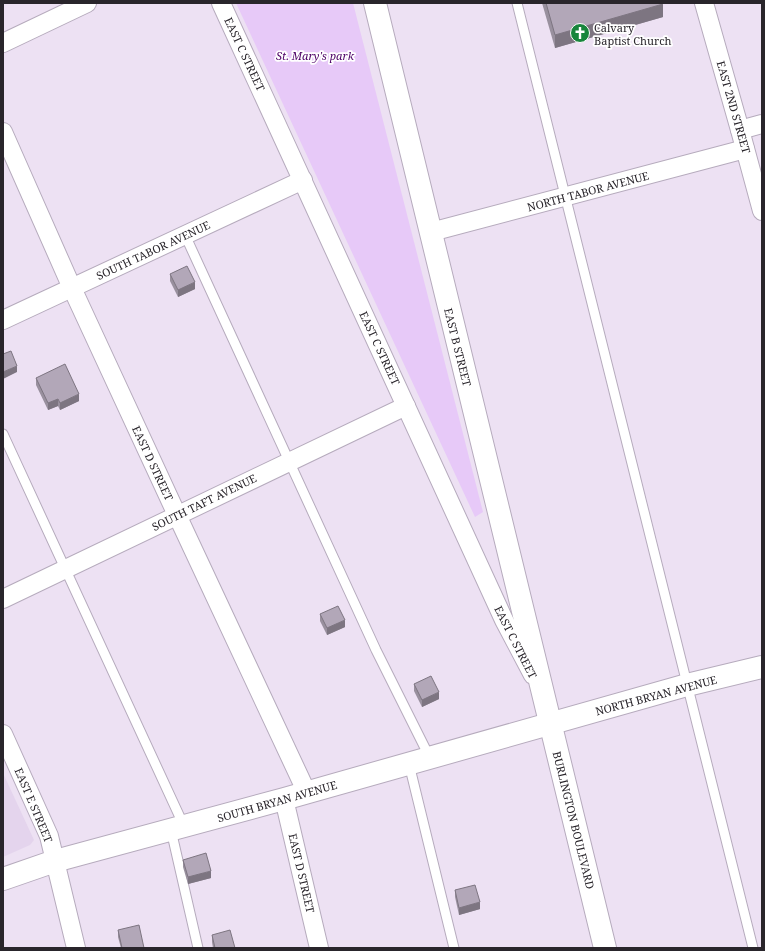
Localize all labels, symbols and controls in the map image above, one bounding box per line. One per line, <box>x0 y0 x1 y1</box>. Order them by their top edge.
street label: EAST C STREET <box>221 15 269 94</box>
place label: Calvary Baptist Church <box>594 20 672 48</box>
church icon: Calvary Baptist Church <box>569 22 591 44</box>
park label: St. Mary's park <box>276 48 355 63</box>
street label: EAST 2ND STREET <box>714 59 754 155</box>
street label: NORTH TABOR AVENUE <box>525 167 651 214</box>
street label: SOUTH TABOR AVENUE <box>94 217 212 283</box>
street label: EAST B STREET <box>441 306 475 388</box>
street label: EAST C STREET <box>356 309 404 388</box>
street label: EAST D STREET <box>129 423 177 503</box>
street label: SOUTH TAFT AVENUE <box>149 470 259 534</box>
street label: EAST C STREET <box>491 603 541 681</box>
street label: NORTH BRYAN AVENUE <box>594 671 719 718</box>
street label: BURLINGTON BOULEVARD <box>550 750 598 890</box>
street label: EAST E STREET <box>11 765 57 845</box>
street label: SOUTH BRYAN AVENUE <box>215 777 339 825</box>
street label: EAST D STREET <box>286 832 318 914</box>

